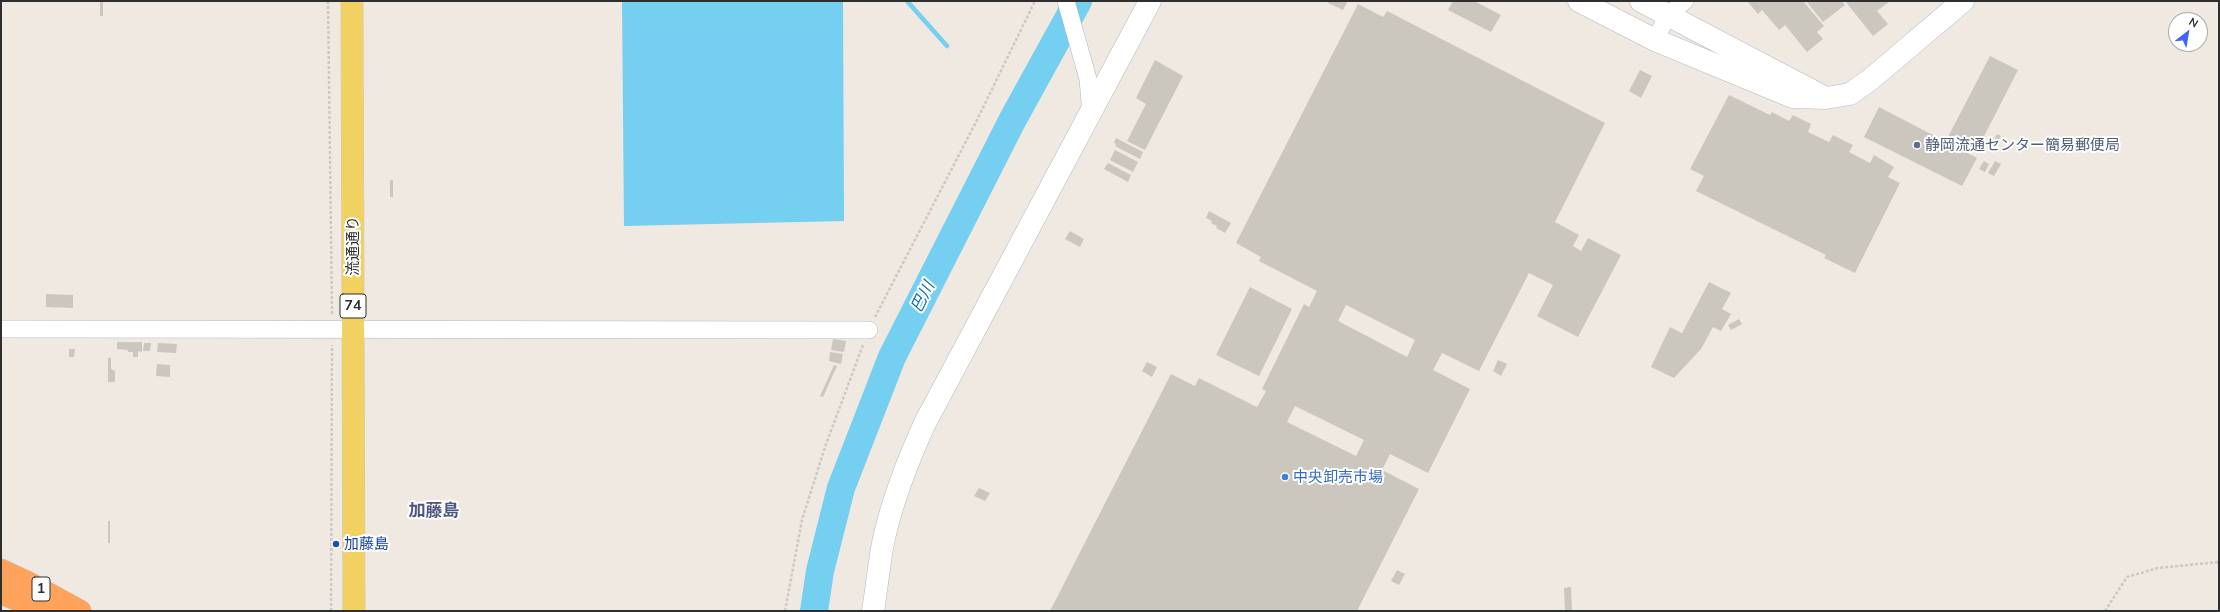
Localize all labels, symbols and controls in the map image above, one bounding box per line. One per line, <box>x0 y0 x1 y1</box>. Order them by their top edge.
north arrow <box>2168 12 2208 52</box>
text: N <box>2186 14 2201 31</box>
place label: 静岡流通センター簡易郵便局 <box>1925 136 2120 154</box>
marker: 静岡流通センター簡易郵便局 <box>1912 140 1922 150</box>
street label: 流通通り <box>344 216 362 276</box>
water label: 巴川 <box>907 278 939 316</box>
road number: 74 <box>340 294 366 318</box>
place label: 中央卸売市場 <box>1293 468 1383 486</box>
marker: 中央卸売市場 <box>1280 472 1290 482</box>
district label: 加藤島 <box>409 501 459 521</box>
place label: 加藤島 <box>344 535 389 553</box>
marker: 加藤島 <box>331 539 341 549</box>
road number: 1 <box>32 577 50 601</box>

